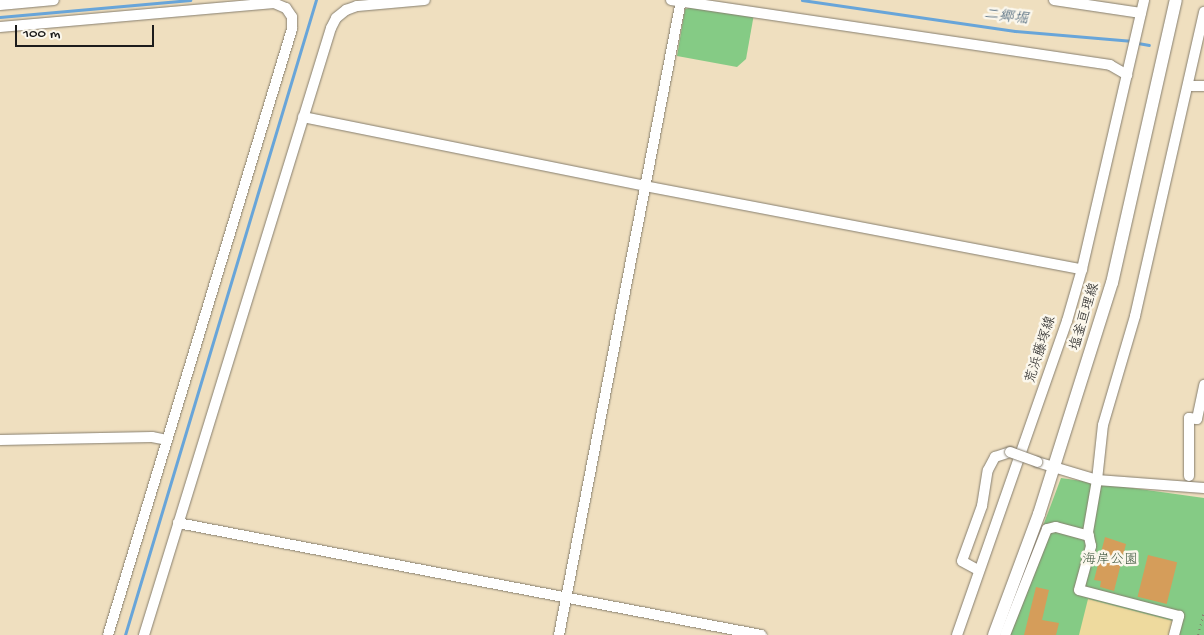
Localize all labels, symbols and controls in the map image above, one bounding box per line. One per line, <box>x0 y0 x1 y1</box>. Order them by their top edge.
water label: 二郷堀 <box>983 6 1029 30</box>
scale bar <box>18 15 156 47</box>
text: 100 m <box>23 25 60 43</box>
street label: 塩釜亘理線 <box>1068 281 1104 353</box>
street label: 荒浜藤塚線 <box>1023 314 1061 386</box>
park label: 海岸公園 <box>1082 553 1138 569</box>

